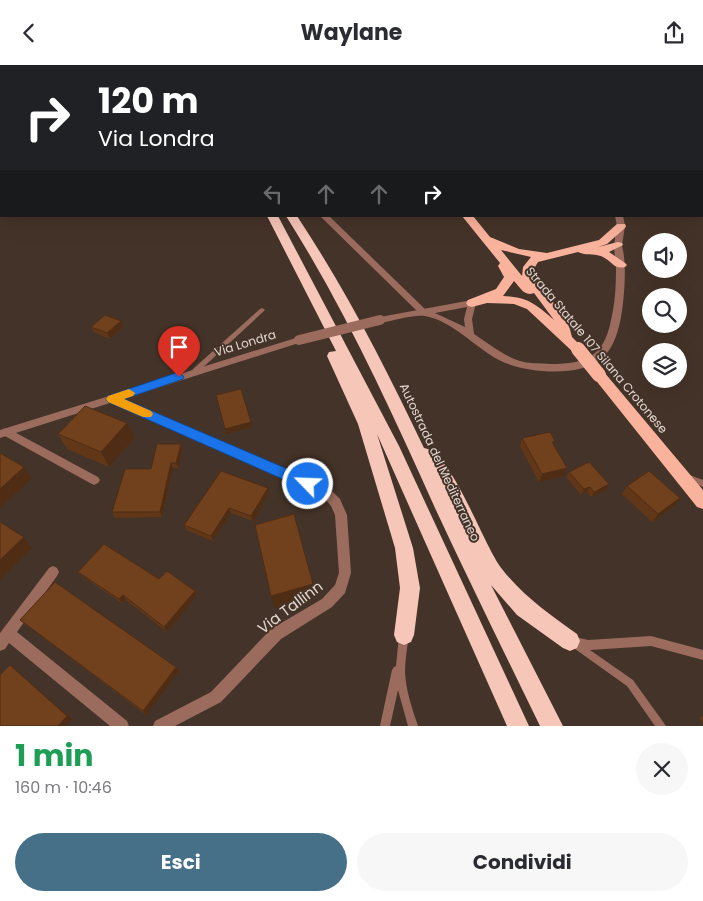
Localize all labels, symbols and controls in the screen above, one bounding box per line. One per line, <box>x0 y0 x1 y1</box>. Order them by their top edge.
text: Waylane <box>301 17 402 48</box>
icon: back <box>15 19 43 47</box>
icon: share <box>660 19 688 47</box>
text: 120 m <box>98 76 198 125</box>
icon: right <box>15 85 80 150</box>
text: Via Londra <box>98 123 215 154</box>
icon: left <box>259 180 287 208</box>
icon: ahead <box>312 180 340 208</box>
icon: ahead <box>365 180 393 208</box>
icon: right <box>418 180 446 208</box>
map controls <box>642 233 687 388</box>
button: sound <box>642 233 687 278</box>
street label: Strada Statale 107 Silana Crotonese <box>522 263 672 437</box>
button: search <box>642 288 687 333</box>
pin <box>158 326 200 377</box>
street label: Via Londra <box>212 326 278 360</box>
icon: arrive <box>165 333 193 361</box>
button: layers <box>642 343 687 388</box>
street label: Autostrada del Mediterraneo <box>396 380 484 544</box>
position arrow <box>281 457 333 509</box>
street label: Via Tallinn <box>253 576 327 638</box>
text: 1 min <box>15 734 93 777</box>
button: close <box>636 743 688 795</box>
text: 160 m · 10:46 <box>15 776 112 799</box>
button: Esci <box>15 833 347 891</box>
button: Condividi <box>357 833 688 891</box>

